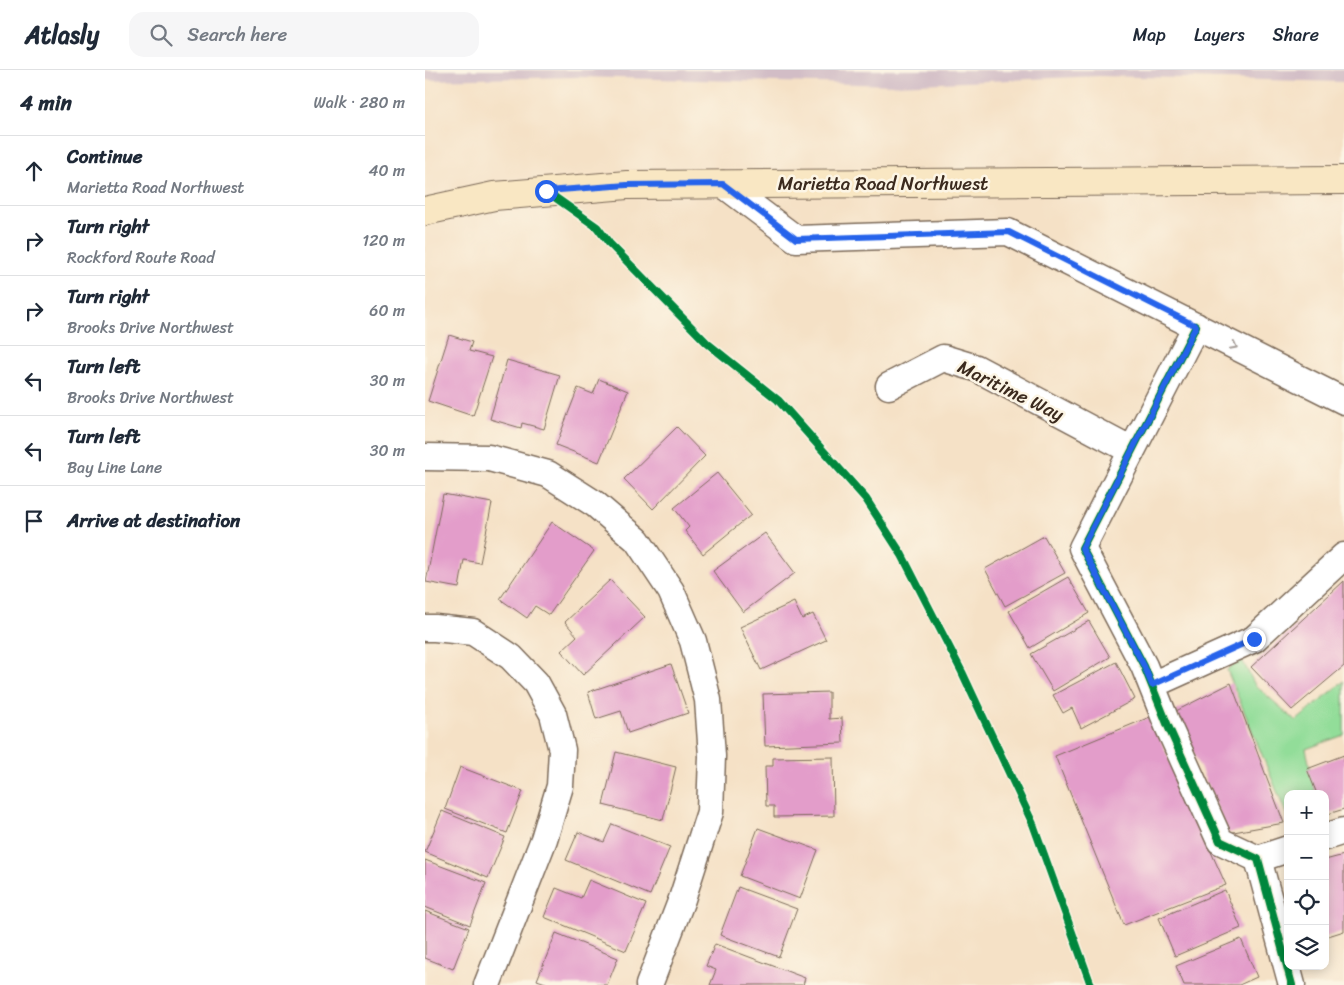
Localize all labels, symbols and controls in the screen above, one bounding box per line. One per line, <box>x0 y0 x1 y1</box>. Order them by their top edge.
search box <box>129 12 479 57</box>
text: Atlasly <box>25 14 99 56</box>
text: Search here <box>187 18 287 51</box>
text: Map <box>1133 19 1166 51</box>
text: Layers <box>1194 19 1245 51</box>
text: Share <box>1273 19 1319 51</box>
icon: search <box>147 21 175 49</box>
text: 4 min <box>20 84 72 122</box>
text: Walk · 280 m <box>314 88 405 117</box>
text: Continue <box>67 140 143 173</box>
text: 40 m <box>368 156 405 185</box>
icon: ahead <box>20 157 48 185</box>
street label: Marietta Road Northwest <box>778 167 988 200</box>
text: Marietta Road Northwest <box>67 173 244 202</box>
route start <box>535 180 558 203</box>
text: Turn right <box>67 210 149 243</box>
text: 120 m <box>362 226 405 255</box>
icon: right <box>20 227 48 255</box>
text: Rockford Route Road <box>67 243 215 272</box>
text: Turn right <box>67 280 149 313</box>
text: 60 m <box>369 296 405 325</box>
icon: right <box>20 297 48 325</box>
text: Brooks Drive Northwest <box>67 313 234 342</box>
one-way arrow <box>1229 339 1238 349</box>
text: Turn left <box>67 350 140 383</box>
street label: Maritime Way <box>952 350 1070 431</box>
text: 30 m <box>370 366 405 395</box>
icon: left <box>20 367 48 395</box>
text: Brooks Drive Northwest <box>67 383 234 412</box>
text: Turn left <box>67 420 140 453</box>
text: 30 m <box>370 436 405 465</box>
icon: left <box>20 437 48 465</box>
text: Bay Line Lane <box>67 453 162 482</box>
text: Arrive at destination <box>67 504 240 537</box>
icon: arrive <box>20 507 48 535</box>
route end <box>1243 628 1266 651</box>
map controls <box>1284 790 1329 970</box>
button: + <box>1284 790 1329 835</box>
button: − <box>1284 835 1329 880</box>
button: locate <box>1284 880 1329 925</box>
button: layers <box>1284 925 1329 970</box>

